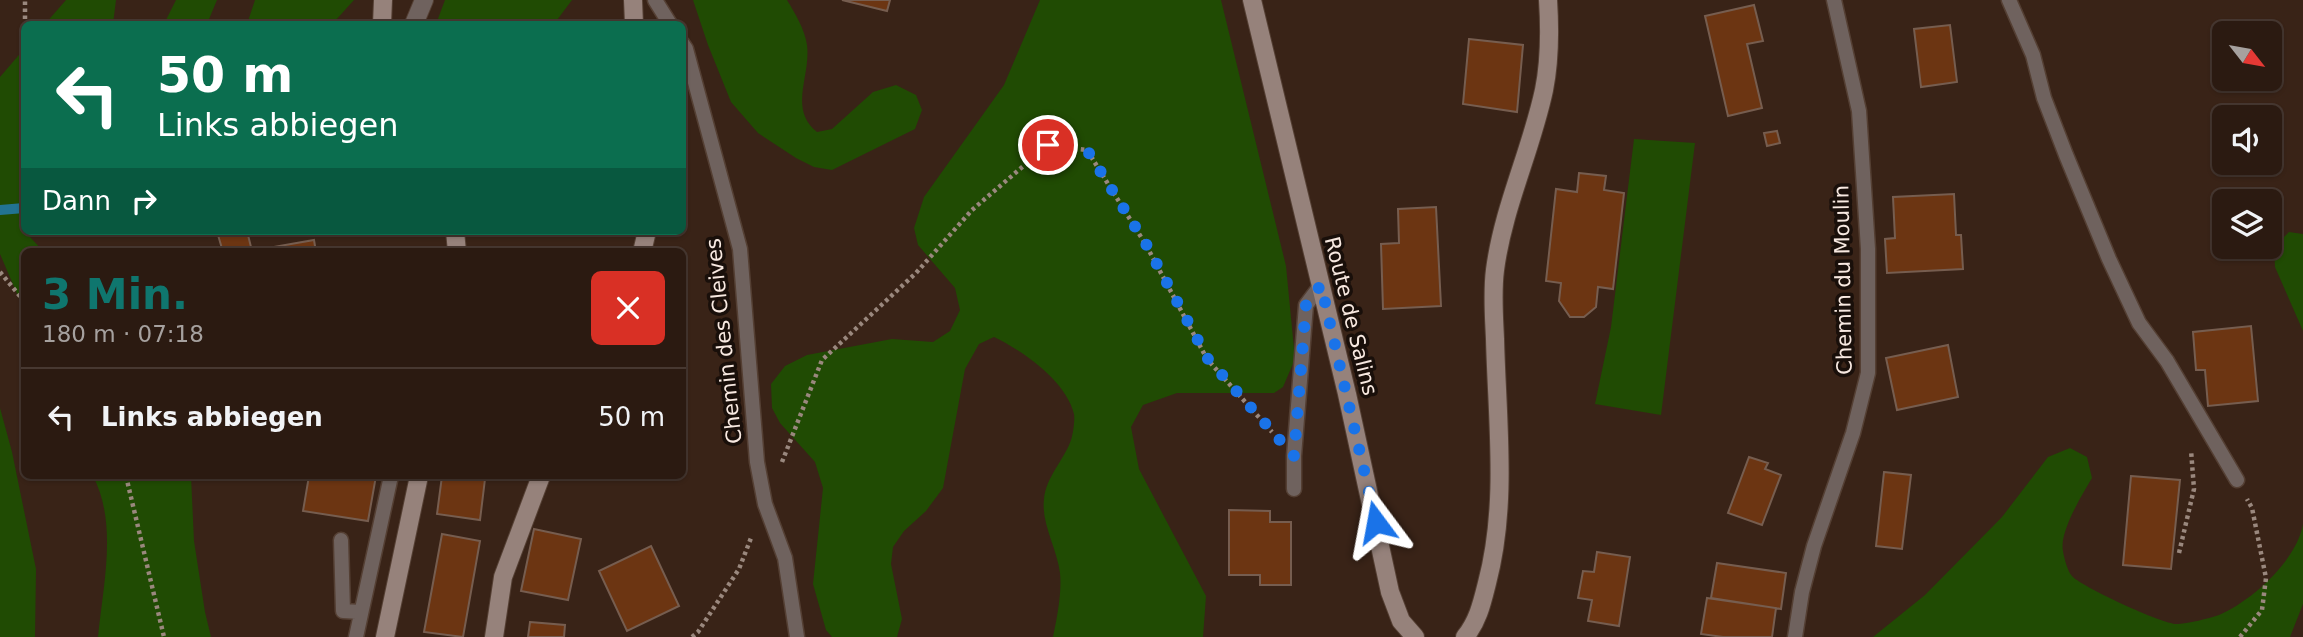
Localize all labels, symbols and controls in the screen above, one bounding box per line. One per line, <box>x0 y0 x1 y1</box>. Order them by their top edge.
north arrow <box>2212 21 2282 91</box>
map controls <box>2212 21 2282 259</box>
text: 50 m <box>157 47 293 104</box>
icon: left <box>42 49 133 140</box>
button: sound <box>2212 105 2282 175</box>
text: Links abbiegen <box>157 106 398 144</box>
pin <box>1018 115 1078 175</box>
icon: arrive <box>1029 126 1067 164</box>
icon: right <box>125 182 163 220</box>
street label: Chemin du Moulin <box>1829 185 1857 375</box>
text: Dann <box>42 186 111 216</box>
button: layers <box>2212 189 2282 259</box>
street label: Route de Salins <box>1320 234 1382 398</box>
street label: Chemin des Cleives <box>701 237 747 445</box>
text: 3 Min. <box>42 270 188 319</box>
button: close <box>591 271 665 345</box>
text: 180 m · 07:18 <box>42 321 204 347</box>
icon: left <box>42 398 80 436</box>
text: Links abbiegen <box>101 402 323 432</box>
text: 50 m <box>598 402 665 432</box>
position arrow <box>1339 485 1413 559</box>

